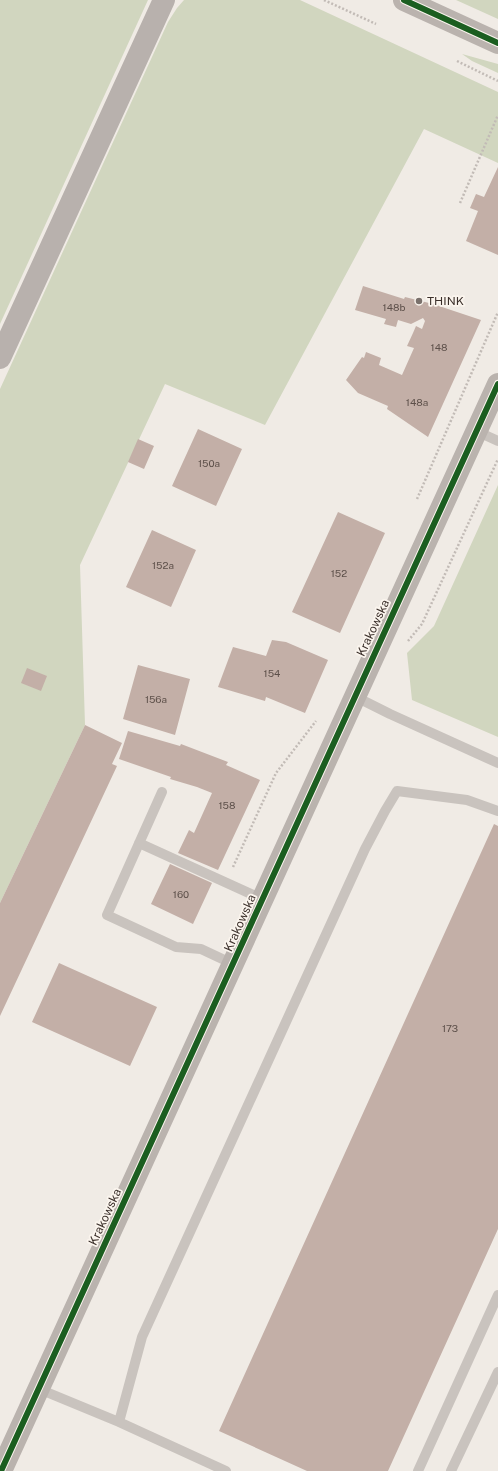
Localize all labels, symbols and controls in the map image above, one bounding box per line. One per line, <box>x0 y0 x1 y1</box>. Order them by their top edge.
place label: THINK <box>427 294 464 308</box>
marker: THINK <box>414 296 424 306</box>
house number: 148b <box>383 301 405 313</box>
house number: 148 <box>431 341 447 353</box>
house number: 148a <box>406 396 428 408</box>
house number: 150a <box>198 457 220 469</box>
house number: 152a <box>152 559 174 571</box>
house number: 152 <box>331 567 347 579</box>
street label: Krakowska <box>354 597 392 659</box>
house number: 154 <box>264 667 280 679</box>
house number: 156a <box>145 693 167 705</box>
house number: 158 <box>219 799 235 811</box>
house number: 160 <box>173 888 189 900</box>
street label: Krakowska <box>221 892 259 954</box>
house number: 173 <box>442 1022 458 1034</box>
street label: Krakowska <box>86 1186 124 1248</box>

